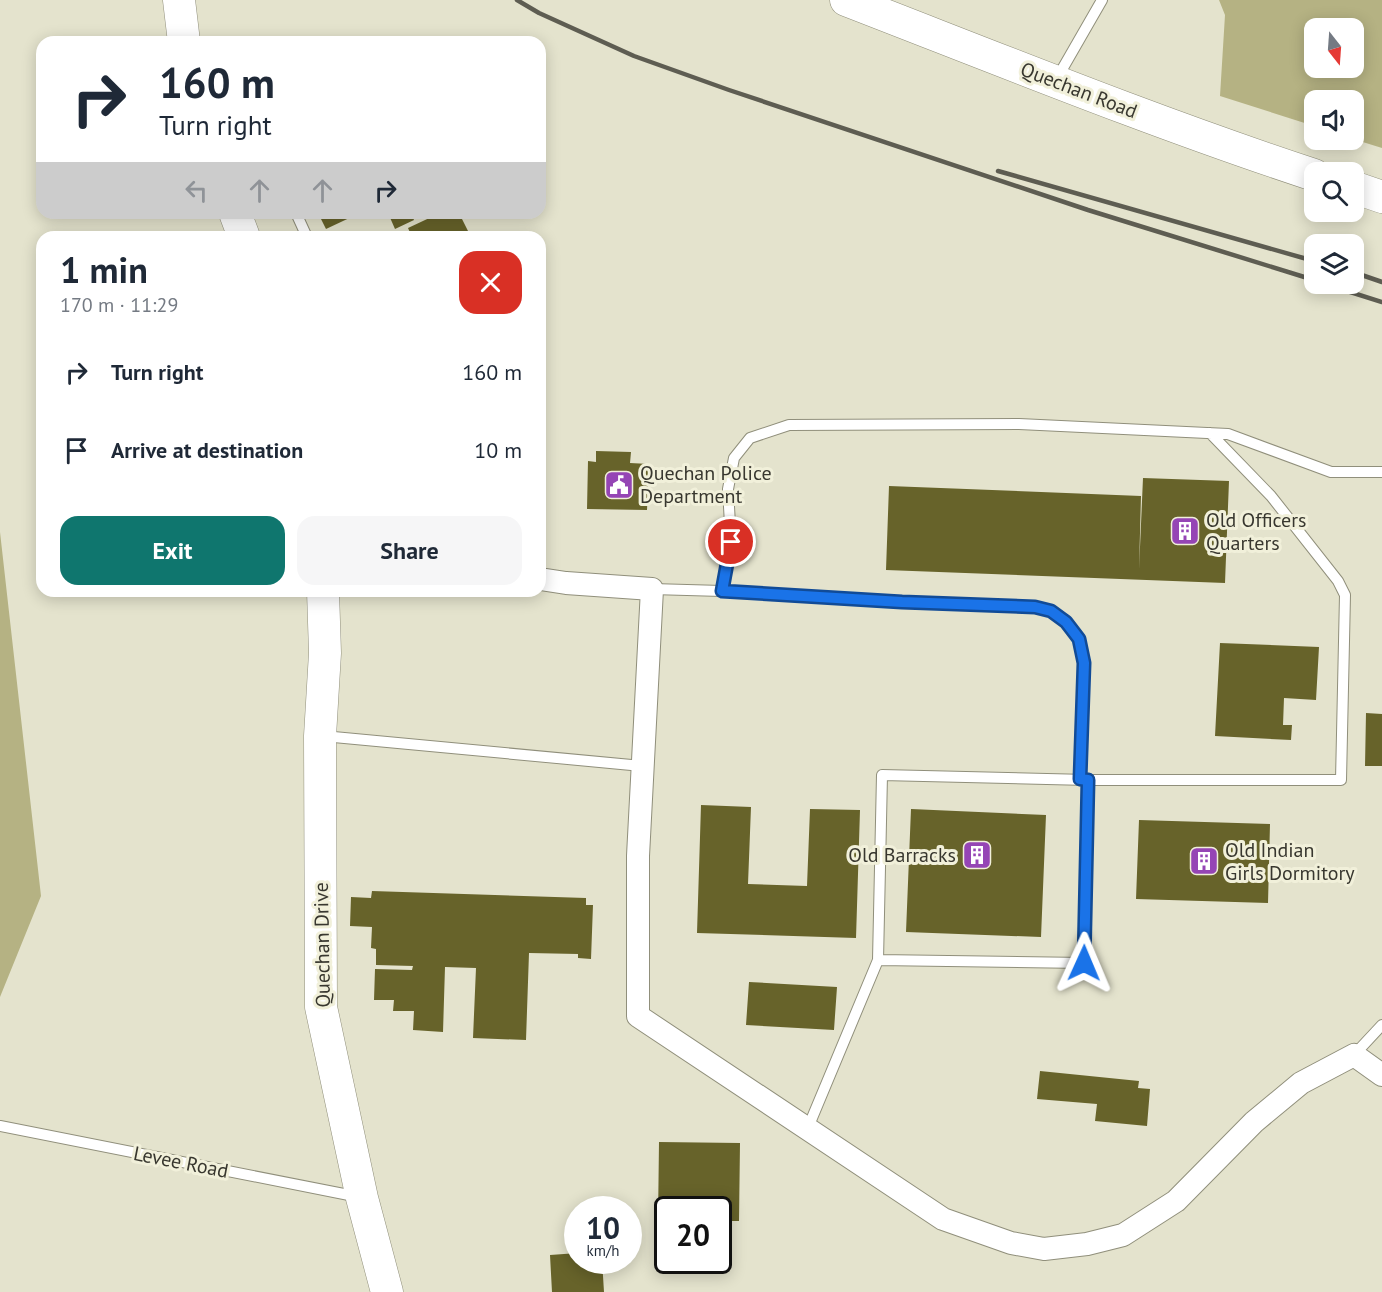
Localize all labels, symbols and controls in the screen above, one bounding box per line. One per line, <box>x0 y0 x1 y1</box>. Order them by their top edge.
north arrow <box>1304 18 1364 78</box>
map controls <box>1304 18 1364 294</box>
text: 160 m <box>159 55 275 110</box>
street label: Quechan Road <box>1017 56 1141 124</box>
icon: right <box>60 60 138 138</box>
button: sound <box>1304 90 1364 150</box>
text: Turn right <box>159 108 272 142</box>
button: search <box>1304 162 1364 222</box>
icon: left <box>180 174 213 207</box>
icon: ahead <box>243 174 276 207</box>
icon: ahead <box>306 174 339 207</box>
icon: right <box>369 174 402 207</box>
button: layers <box>1304 234 1364 294</box>
text: 1 min <box>60 246 148 293</box>
button: close <box>459 251 522 314</box>
text: 170 m · 11:29 <box>60 292 178 318</box>
icon: right <box>60 356 93 389</box>
text: Turn right <box>111 358 203 386</box>
text: 160 m <box>462 358 522 386</box>
icon: arrive <box>60 434 93 467</box>
text: Arrive at destination <box>111 436 303 464</box>
text: 10 m <box>474 436 522 464</box>
place label: Quechan Police Department <box>640 460 772 509</box>
public building icon: Quechan Police Department <box>603 469 635 501</box>
place label: Old Officers Quarters <box>1206 507 1306 556</box>
building icon: Old Officers Quarters <box>1169 515 1201 547</box>
button: Exit <box>60 516 285 585</box>
button: Share <box>297 516 522 585</box>
pin <box>705 516 756 567</box>
icon: arrive <box>714 525 747 558</box>
place label: Old Indian Girls Dormitory <box>1225 837 1355 886</box>
building icon: Old Barracks <box>961 839 993 871</box>
place label: Old Barracks <box>848 842 956 868</box>
building icon: Old Indian Girls Dormitory <box>1188 845 1220 877</box>
street label: Quechan Drive <box>308 882 336 1008</box>
position arrow <box>1052 931 1116 995</box>
street label: Levee Road <box>131 1140 231 1184</box>
speed limit sign: 20 <box>654 1196 732 1274</box>
text: 10 <box>586 1208 620 1247</box>
text: km/h <box>587 1241 619 1260</box>

